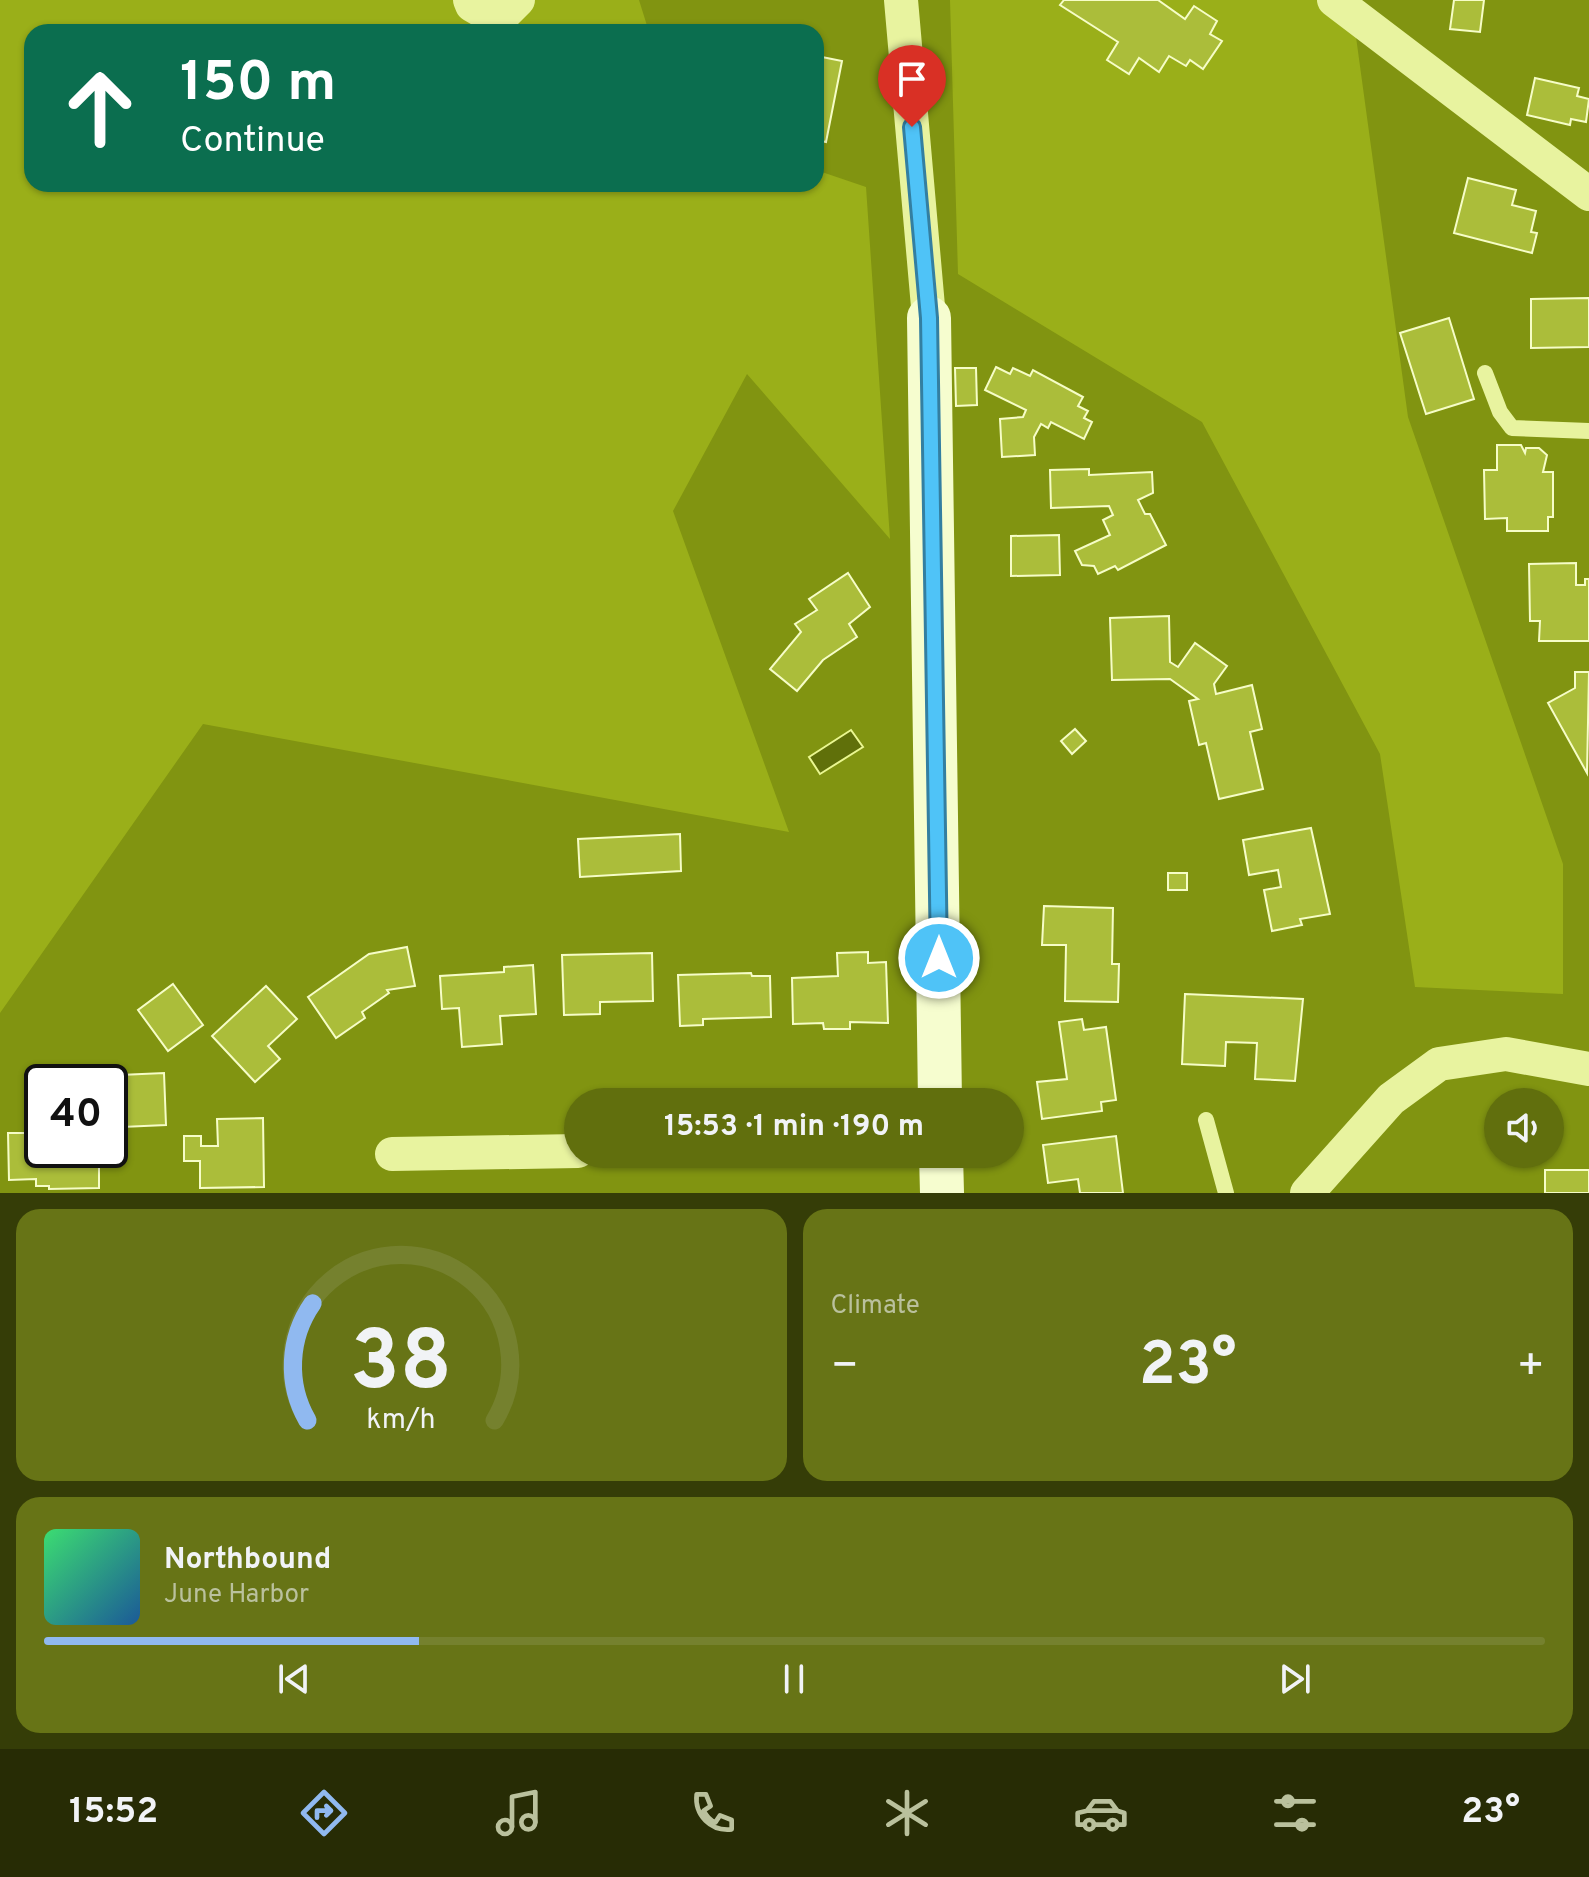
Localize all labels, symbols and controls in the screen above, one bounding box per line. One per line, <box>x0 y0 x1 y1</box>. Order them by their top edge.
pin <box>878 45 946 127</box>
text: 150 m <box>180 50 336 120</box>
icon: ahead <box>48 56 152 160</box>
icon: arrive <box>890 57 934 101</box>
text: Continue <box>180 119 325 165</box>
position arrow <box>897 916 981 1000</box>
speed limit sign: 40 <box>24 1064 128 1168</box>
map controls <box>1484 1088 1564 1168</box>
button: sound <box>1484 1088 1564 1168</box>
text: 15:53 · 1 min · 190 m <box>664 1109 924 1146</box>
text: Climate <box>831 1290 920 1323</box>
text: 38 <box>350 1314 452 1419</box>
text: 23° <box>1139 1330 1237 1406</box>
text: − <box>831 1340 859 1396</box>
text: + <box>1517 1340 1545 1396</box>
text: km/h <box>367 1403 436 1439</box>
text: Northbound <box>164 1542 331 1579</box>
text: June Harbor <box>164 1579 309 1612</box>
icon: previous <box>272 1657 316 1701</box>
icon: pause <box>772 1657 816 1701</box>
icon: next <box>1273 1657 1317 1701</box>
icon: directions <box>296 1785 352 1841</box>
icon: music <box>491 1785 547 1841</box>
icon: phone <box>685 1785 741 1841</box>
icon: climate <box>879 1785 935 1841</box>
icon: car <box>1073 1785 1129 1841</box>
icon: filters <box>1267 1785 1323 1841</box>
text: 15:52 <box>69 1790 158 1836</box>
text: 23° <box>1461 1790 1520 1836</box>

